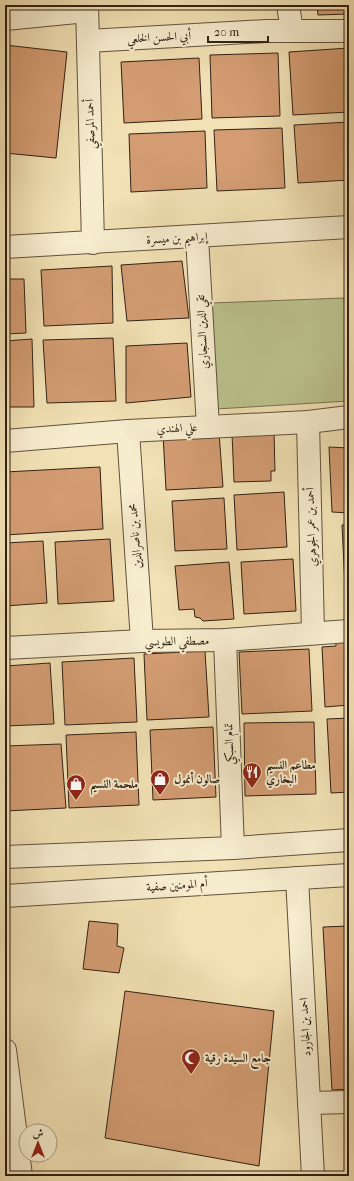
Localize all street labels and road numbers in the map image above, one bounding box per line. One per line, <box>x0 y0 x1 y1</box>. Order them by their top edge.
street label: أبي الحسن الخلعي <box>127 27 192 51</box>
street label: أحمد المرصفي <box>82 99 102 149</box>
street label: إبراهيم بن ميسرة <box>146 229 210 252</box>
street label: تقي الدين السنجاري <box>193 293 216 370</box>
street label: علي الهندي <box>156 420 198 441</box>
street label: أحمد بن عمر الجوهري <box>302 487 322 567</box>
street label: محمد بن ناصرالدين <box>126 503 145 569</box>
street label: مصطفي الطويسي <box>145 633 210 654</box>
street label: تمام السبكي <box>221 723 242 765</box>
street label: أم المومنين صفية <box>146 875 209 898</box>
street label: احمد بن الجارود <box>296 997 315 1057</box>

